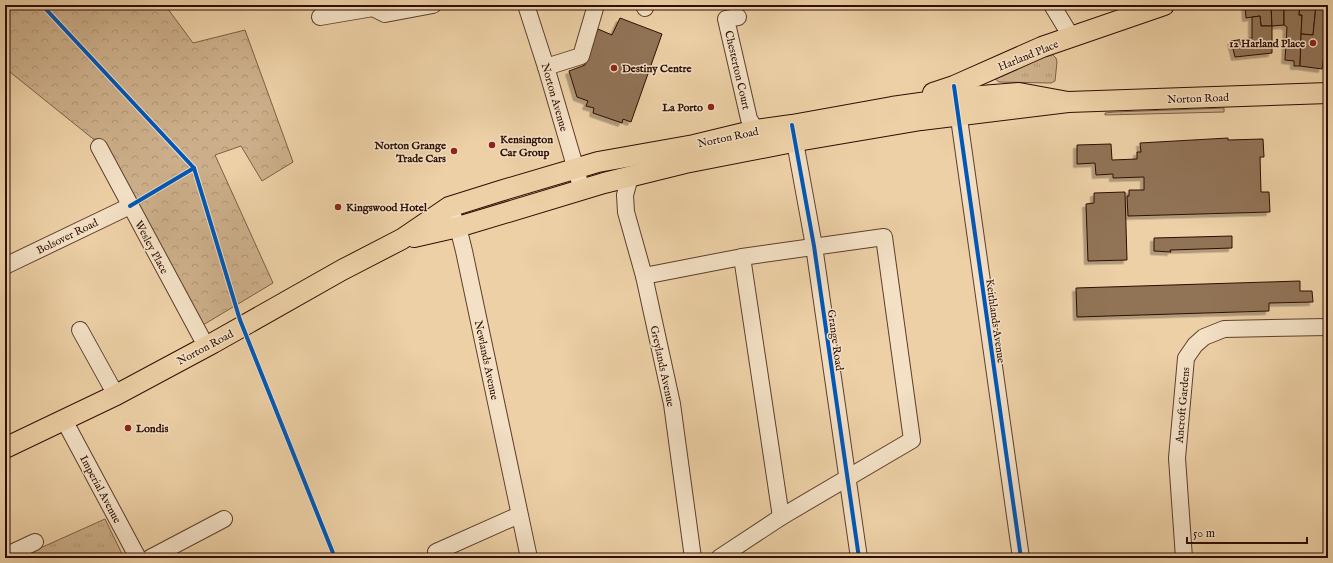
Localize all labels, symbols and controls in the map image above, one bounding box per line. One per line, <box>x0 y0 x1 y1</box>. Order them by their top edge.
street label: Chesterton Court <box>721 29 753 111</box>
street label: Harland Place <box>996 37 1061 74</box>
place label: 12 Harland Place <box>1229 37 1305 51</box>
marker: 12 Harland Place <box>1308 38 1318 48</box>
street label: Norton Avenue <box>538 61 571 133</box>
place label: Destiny Centre <box>622 62 692 76</box>
marker: Destiny Centre <box>609 63 619 73</box>
street label: Norton Road <box>1167 91 1229 107</box>
place label: La Porto <box>661 101 703 115</box>
marker: La Porto <box>706 102 716 112</box>
street label: Norton Road <box>696 125 760 151</box>
place label: Kensington Car Group <box>500 133 553 160</box>
place label: Norton Grange Trade Cars <box>374 139 446 166</box>
marker: Kensington Car Group <box>487 140 497 150</box>
marker: Norton Grange Trade Cars <box>449 146 459 156</box>
place label: Kingswood Hotel <box>346 201 428 215</box>
marker: Kingswood Hotel <box>333 202 343 212</box>
street label: Bolsover Road <box>34 216 101 258</box>
street label: Wesley Place <box>131 218 171 277</box>
street label: Keithlands Avenue <box>982 278 1008 364</box>
street label: Grange Road <box>824 309 846 372</box>
street label: Newlands Avenue <box>471 319 501 401</box>
street label: Greylands Avenue <box>647 324 677 408</box>
street label: Norton Road <box>175 327 236 369</box>
street label: Ancroft Gardens <box>1173 366 1193 445</box>
place label: Londis <box>135 422 168 436</box>
marker: Londis <box>123 423 133 433</box>
street label: Imperial Avenue <box>76 453 124 526</box>
scale bar <box>1187 519 1307 545</box>
text: 50 m <box>1193 526 1215 541</box>

